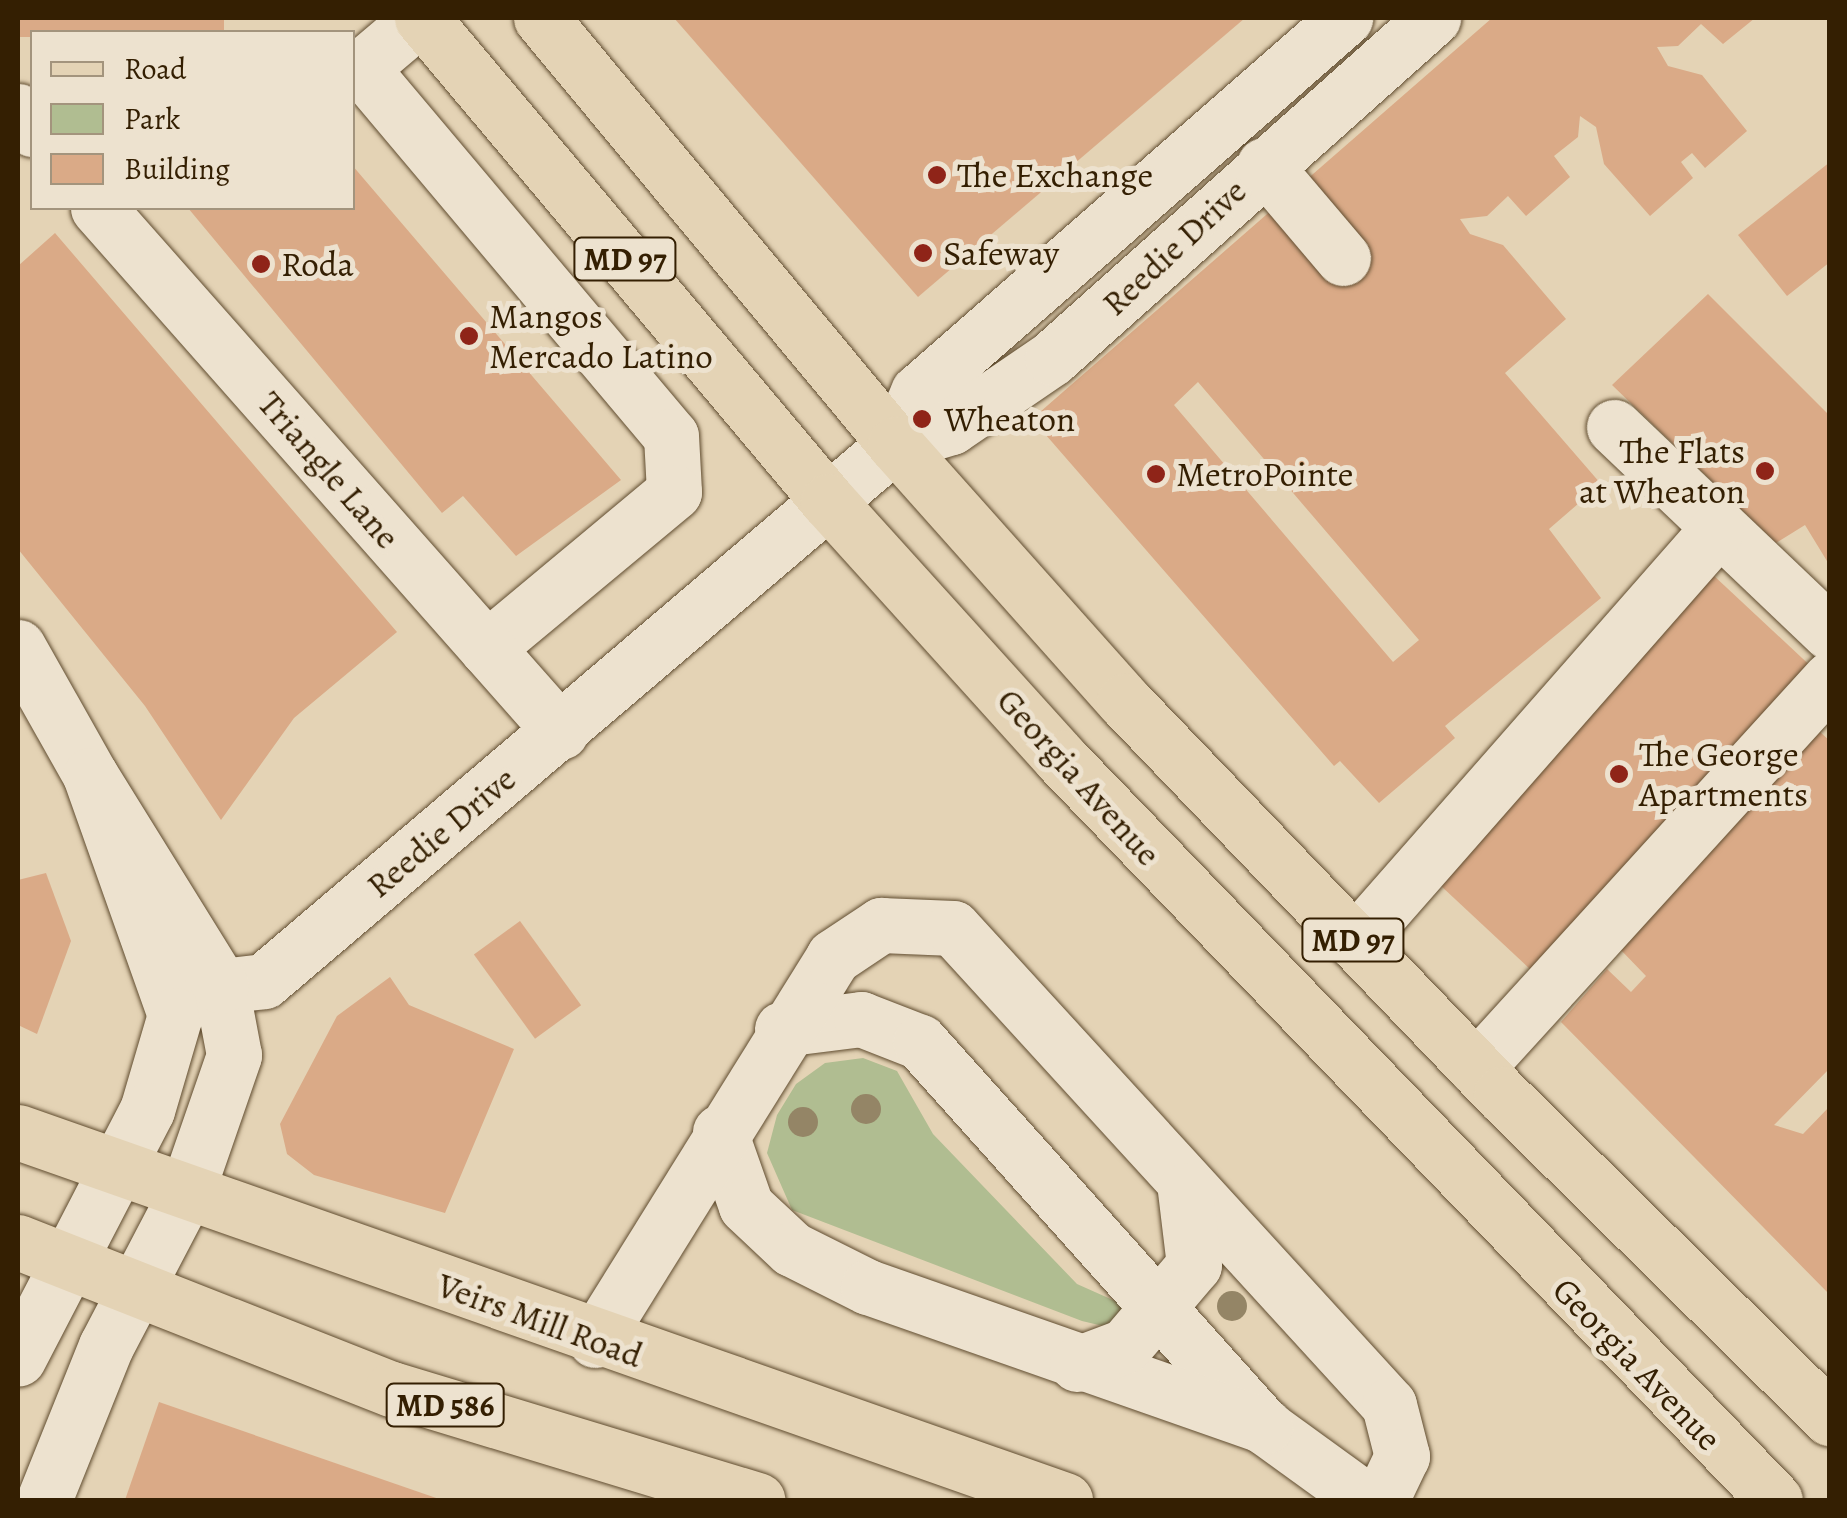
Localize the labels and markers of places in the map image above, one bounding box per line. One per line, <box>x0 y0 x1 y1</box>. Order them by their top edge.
place label: The Exchange <box>957 154 1153 196</box>
marker: The Exchange <box>926 164 948 186</box>
place label: Safeway <box>943 232 1059 274</box>
marker: Safeway <box>912 242 934 264</box>
place label: Roda <box>281 243 354 285</box>
marker: Roda <box>250 253 272 275</box>
place label: Mangos Mercado Latino <box>489 295 713 377</box>
marker: Mangos Mercado Latino <box>458 325 480 347</box>
place label: Wheaton <box>944 398 1075 440</box>
marker: Wheaton <box>909 406 935 432</box>
place label: The Flats at Wheaton <box>1579 430 1745 512</box>
place label: MetroPointe <box>1176 453 1353 495</box>
marker: The Flats at Wheaton <box>1754 460 1776 482</box>
marker: MetroPointe <box>1145 463 1167 485</box>
place label: The George Apartments <box>1639 733 1808 815</box>
marker: The George Apartments <box>1608 763 1630 785</box>

